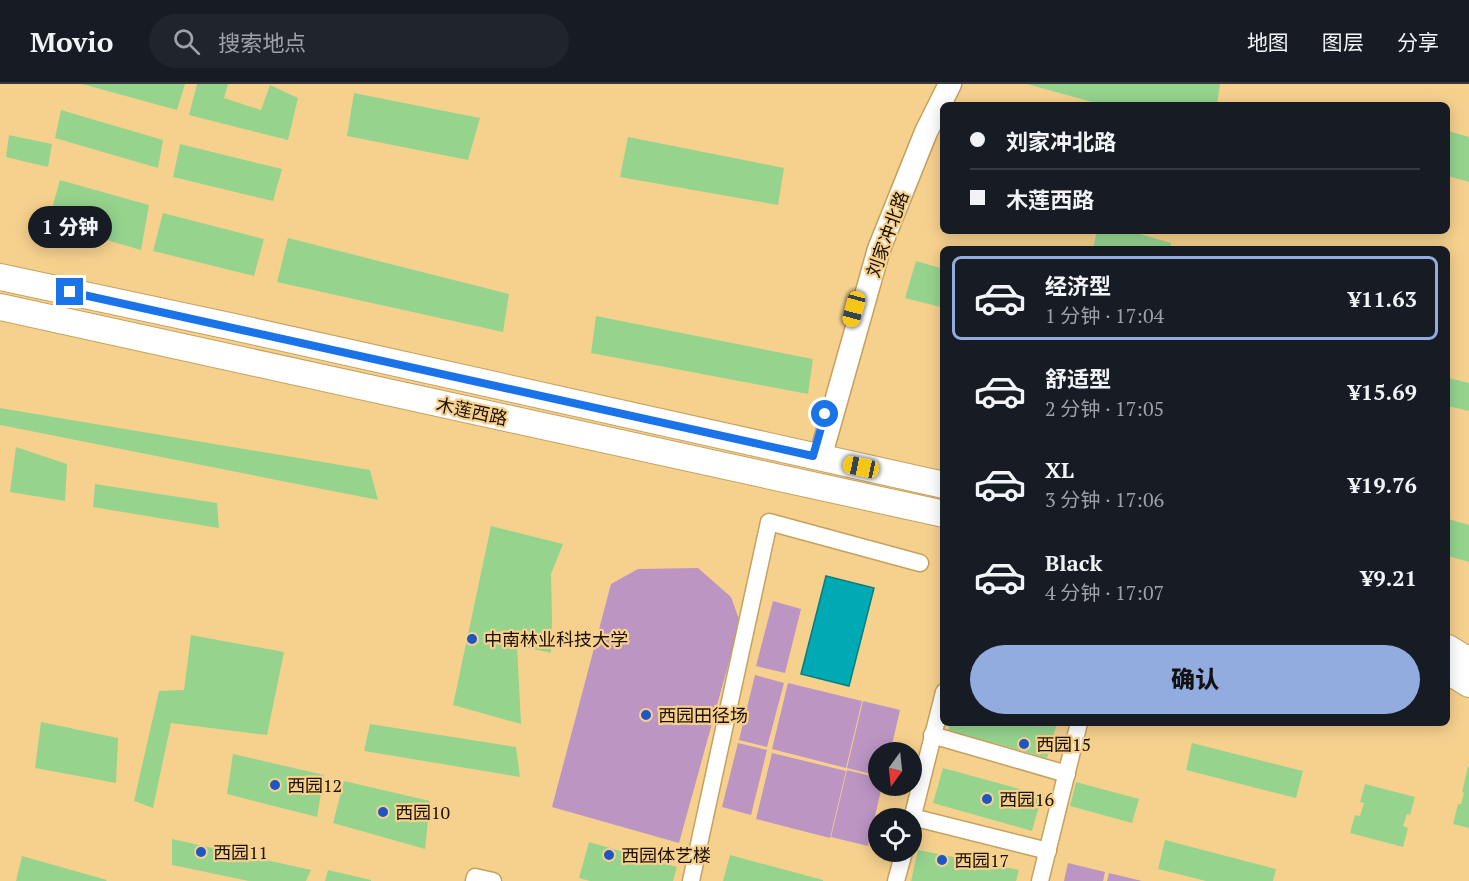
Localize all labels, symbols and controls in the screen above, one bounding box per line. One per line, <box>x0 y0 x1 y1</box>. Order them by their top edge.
search box <box>149 14 569 68</box>
text: Movio <box>30 23 113 60</box>
icon: search <box>170 25 203 58</box>
text: 搜索地点 <box>218 28 306 57</box>
text: 地图 <box>1247 28 1289 56</box>
text: 图层 <box>1322 28 1364 56</box>
text: 分享 <box>1397 28 1439 56</box>
text: 刘家冲北路 <box>1006 127 1116 156</box>
text: 木莲西路 <box>1006 185 1094 214</box>
street label: 刘家冲北路 <box>860 188 914 280</box>
callout: 1 分钟 <box>28 205 112 247</box>
text: 1 分钟 <box>42 213 98 240</box>
icon: car <box>973 271 1027 325</box>
text: 经济型 <box>1045 271 1111 300</box>
route end <box>56 278 83 305</box>
text: ¥11.63 <box>1348 284 1417 313</box>
car <box>841 289 867 329</box>
text: 1 分钟 · 17:04 <box>1045 302 1164 329</box>
icon: car <box>973 364 1027 418</box>
text: 舒适型 <box>1045 364 1111 393</box>
text: ¥15.69 <box>1348 377 1417 406</box>
street label: 木莲西路 <box>434 392 510 430</box>
text: 2 分钟 · 17:05 <box>1045 395 1164 422</box>
route start <box>811 400 838 427</box>
car <box>842 454 880 480</box>
text: XL <box>1045 455 1074 484</box>
icon: car <box>973 457 1027 511</box>
text: ¥19.76 <box>1348 470 1417 499</box>
text: 3 分钟 · 17:06 <box>1045 486 1164 513</box>
text: Black <box>1045 548 1102 577</box>
icon: car <box>973 550 1027 604</box>
text: ¥9.21 <box>1361 563 1417 592</box>
text: 4 分钟 · 17:07 <box>1045 579 1164 606</box>
place label: 中南林业科技大学 <box>484 627 628 651</box>
marker: 中南林业科技大学 <box>465 632 479 646</box>
button: 确认 <box>970 645 1420 714</box>
place label: 西园田径场 <box>658 703 748 727</box>
marker: 西园田径场 <box>639 708 653 722</box>
place label: 西园15 <box>1036 732 1091 756</box>
marker: 西园15 <box>1017 737 1031 751</box>
north arrow <box>868 742 922 796</box>
map controls <box>868 742 922 862</box>
place label: 西园12 <box>287 773 342 797</box>
marker: 西园12 <box>268 778 282 792</box>
place label: 西园16 <box>999 787 1055 811</box>
marker: 西园16 <box>980 792 994 806</box>
place label: 西园10 <box>395 800 450 824</box>
marker: 西园10 <box>376 805 390 819</box>
button: locate <box>868 808 922 862</box>
place label: 西园11 <box>213 840 268 864</box>
place label: 西园体艺楼 <box>621 843 711 867</box>
marker: 西园11 <box>194 845 208 859</box>
marker: 西园体艺楼 <box>602 848 616 862</box>
place label: 西园17 <box>954 848 1009 872</box>
marker: 西园17 <box>935 853 949 867</box>

